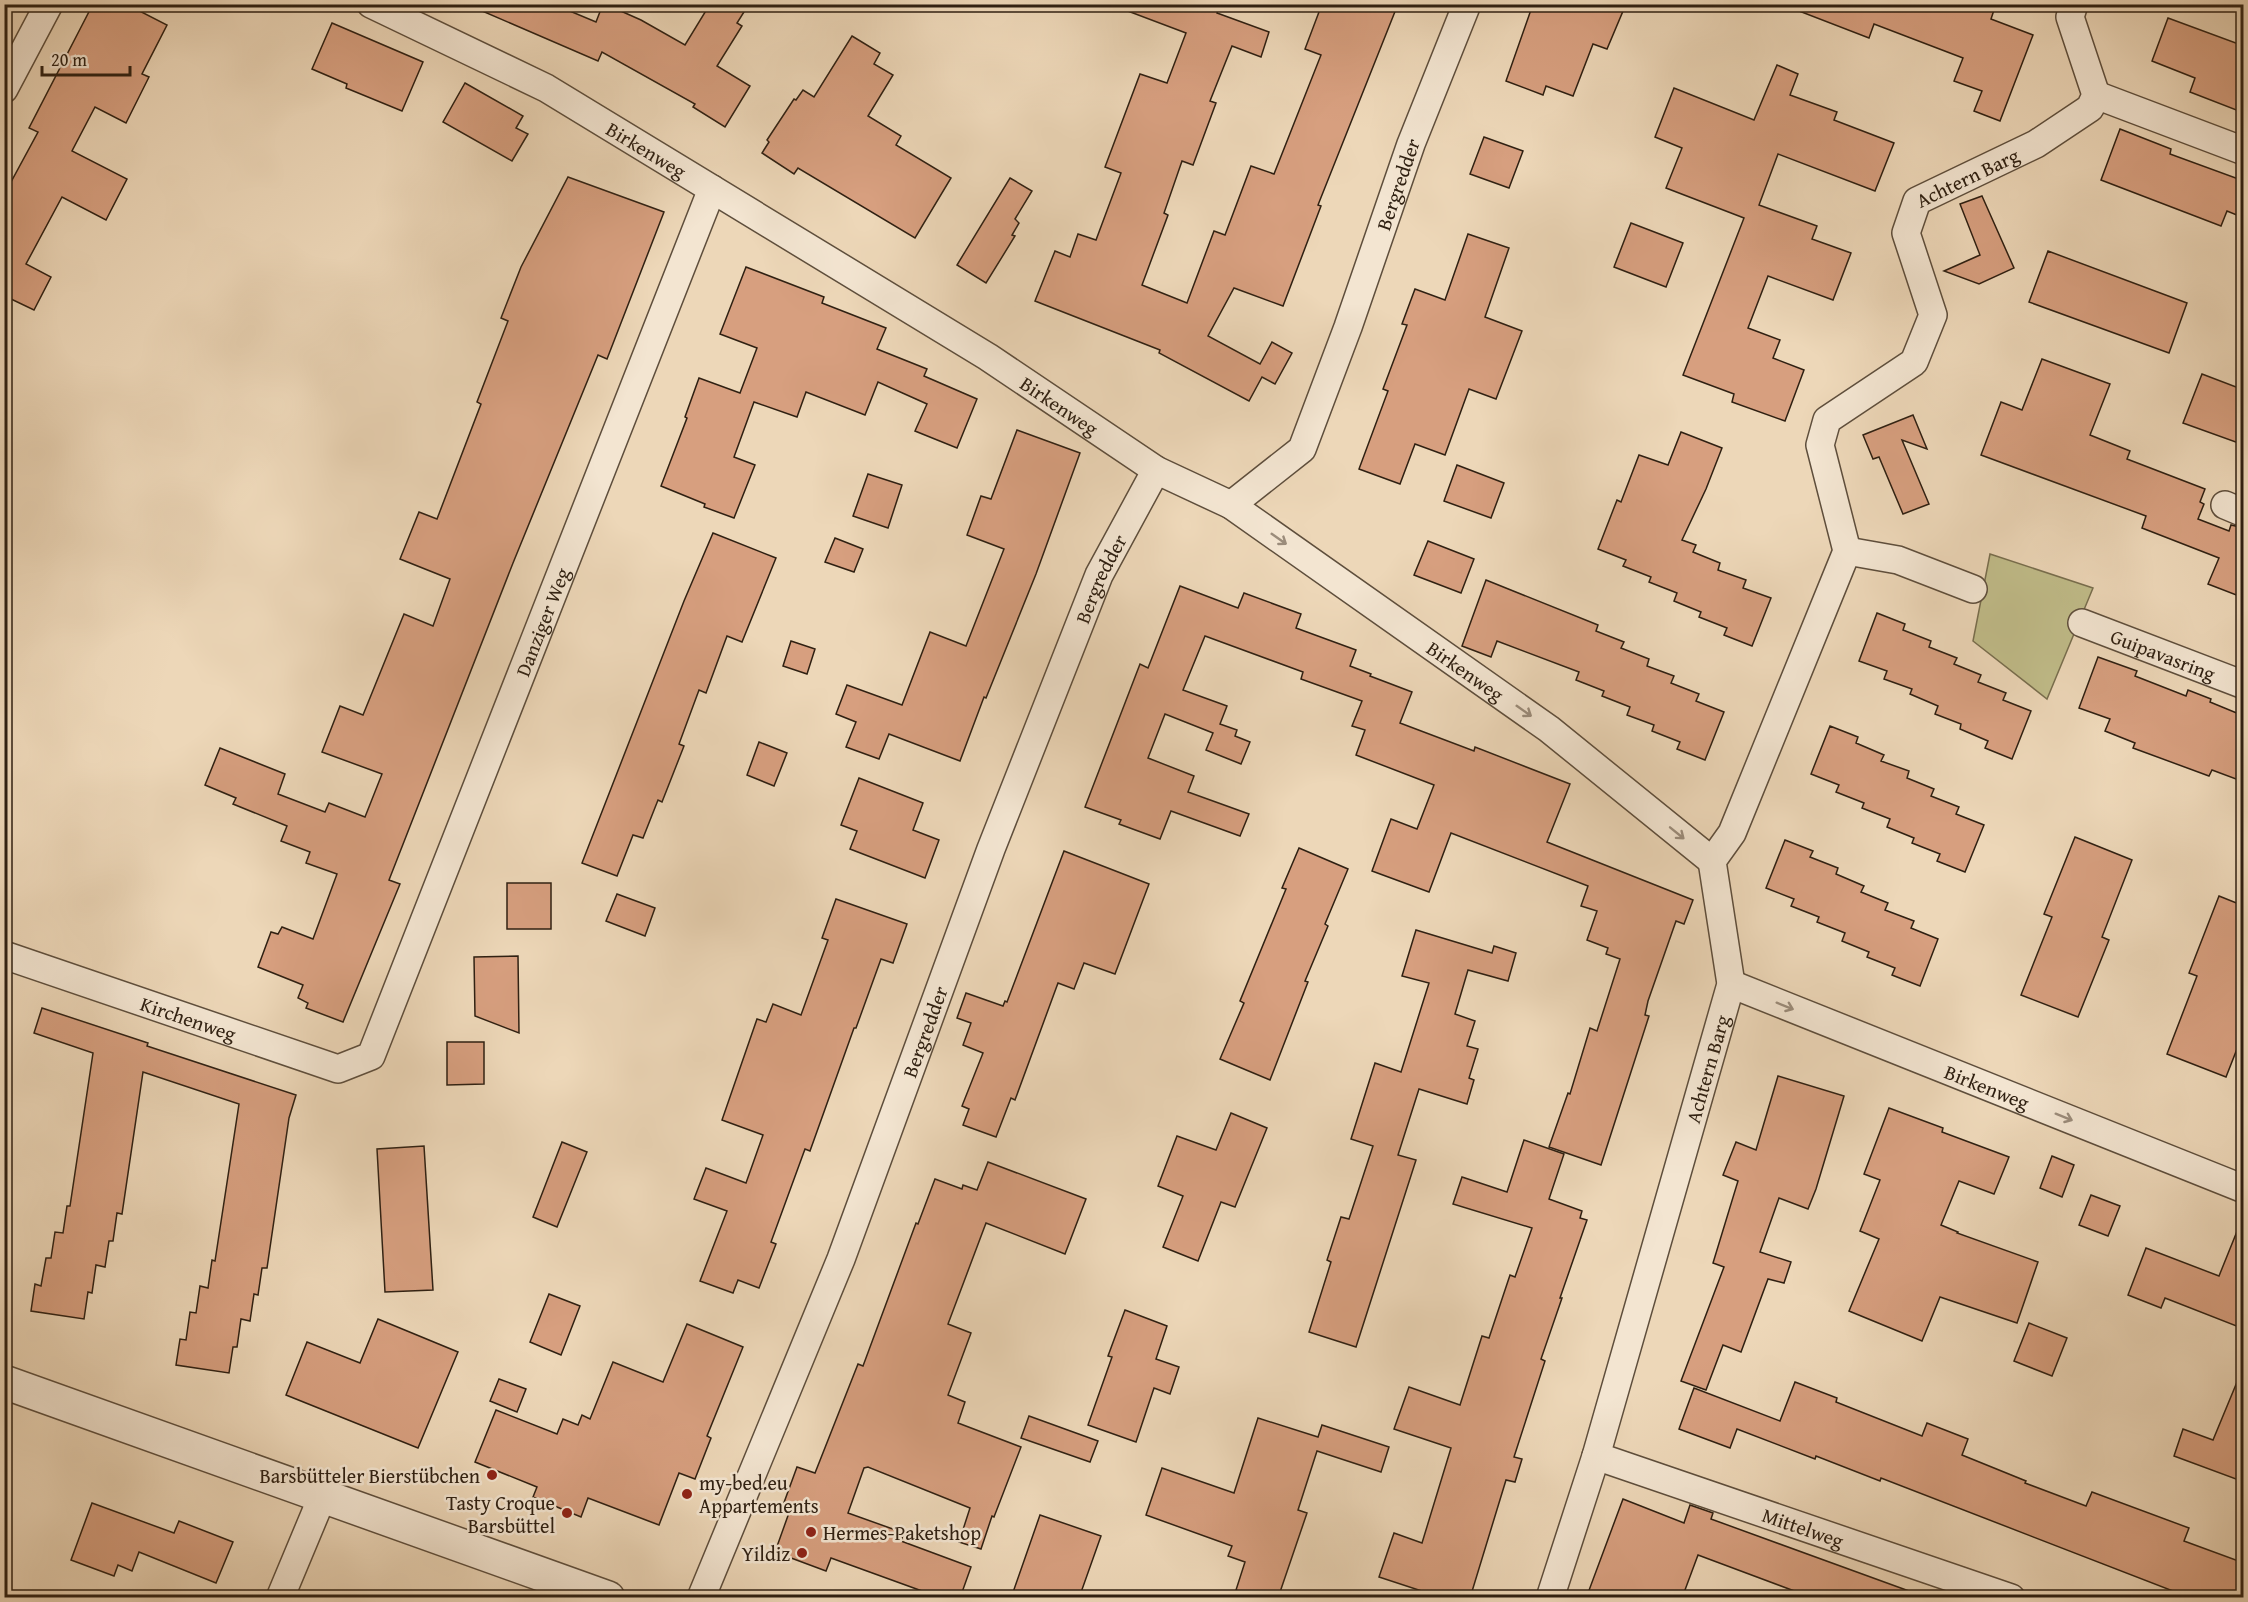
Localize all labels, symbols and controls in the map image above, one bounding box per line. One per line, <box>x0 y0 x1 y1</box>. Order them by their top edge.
scale bar <box>42 39 130 77</box>
text: 20 m <box>51 46 87 73</box>
street label: Birkenweg <box>601 114 692 185</box>
street label: Bergredder <box>1368 134 1426 234</box>
street label: Achtern Barg <box>1911 140 2024 214</box>
street label: Birkenweg <box>1015 368 1105 442</box>
street label: Bergredder <box>1067 529 1133 627</box>
one-way arrow <box>1270 533 1286 545</box>
street label: Danziger Weg <box>507 563 576 680</box>
street label: Guipavasring <box>2107 621 2220 687</box>
street label: Birkenweg <box>1421 633 1510 708</box>
one-way arrow <box>1516 705 1532 717</box>
one-way arrow <box>1668 826 1684 839</box>
street label: Bergredder <box>894 982 954 1081</box>
street label: Kirchenweg <box>137 988 240 1048</box>
one-way arrow <box>1775 1001 1794 1012</box>
street label: Achtern Barg <box>1678 1011 1736 1126</box>
street label: Birkenweg <box>1941 1056 2034 1116</box>
one-way arrow <box>2054 1112 2072 1123</box>
place label: Barsbütteler Bierstübchen <box>260 1461 480 1490</box>
marker: Barsbütteler Bierstübchen <box>485 1468 499 1482</box>
place label: my-bed.eu Appartements <box>699 1468 819 1520</box>
marker: my-bed.eu Appartements <box>680 1487 694 1501</box>
place label: Tasty Croque Barsbüttel <box>446 1488 555 1540</box>
street label: Mittelweg <box>1759 1500 1848 1554</box>
marker: Tasty Croque Barsbüttel <box>560 1506 574 1520</box>
place label: Hermes-Paketshop <box>823 1518 981 1547</box>
marker: Hermes-Paketshop <box>804 1525 818 1539</box>
place label: Yildiz <box>742 1539 790 1568</box>
marker: Yildiz <box>795 1546 809 1560</box>

